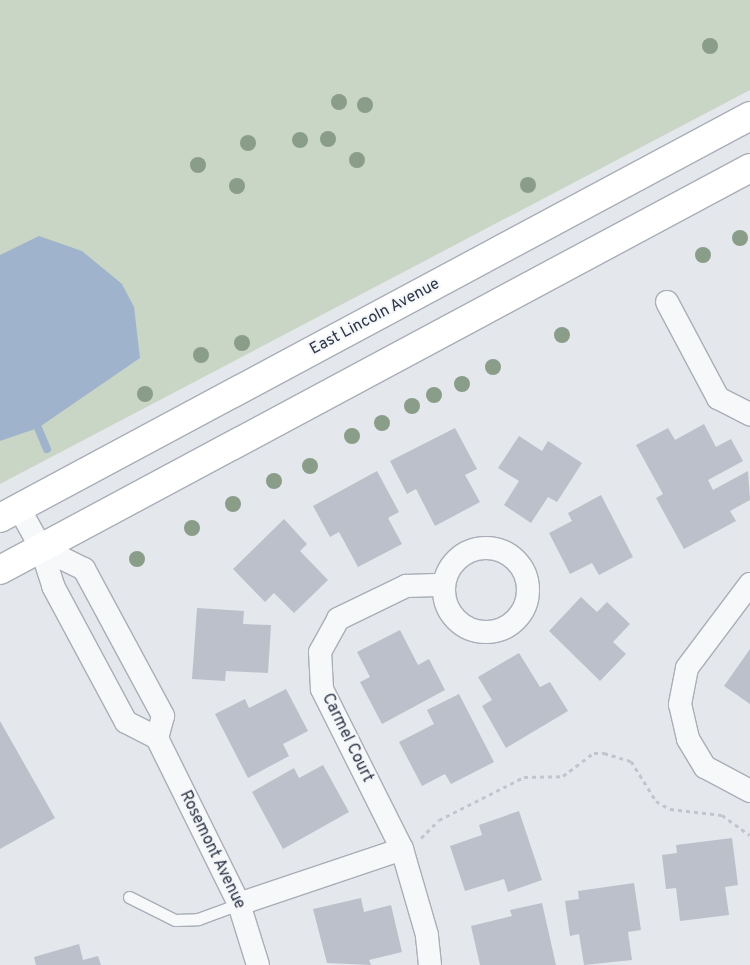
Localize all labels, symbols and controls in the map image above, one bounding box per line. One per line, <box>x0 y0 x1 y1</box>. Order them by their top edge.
street label: East Lincoln Avenue <box>307 275 443 359</box>
street label: Carmel Court <box>317 690 377 786</box>
street label: Rosemont Avenue <box>175 787 249 913</box>

